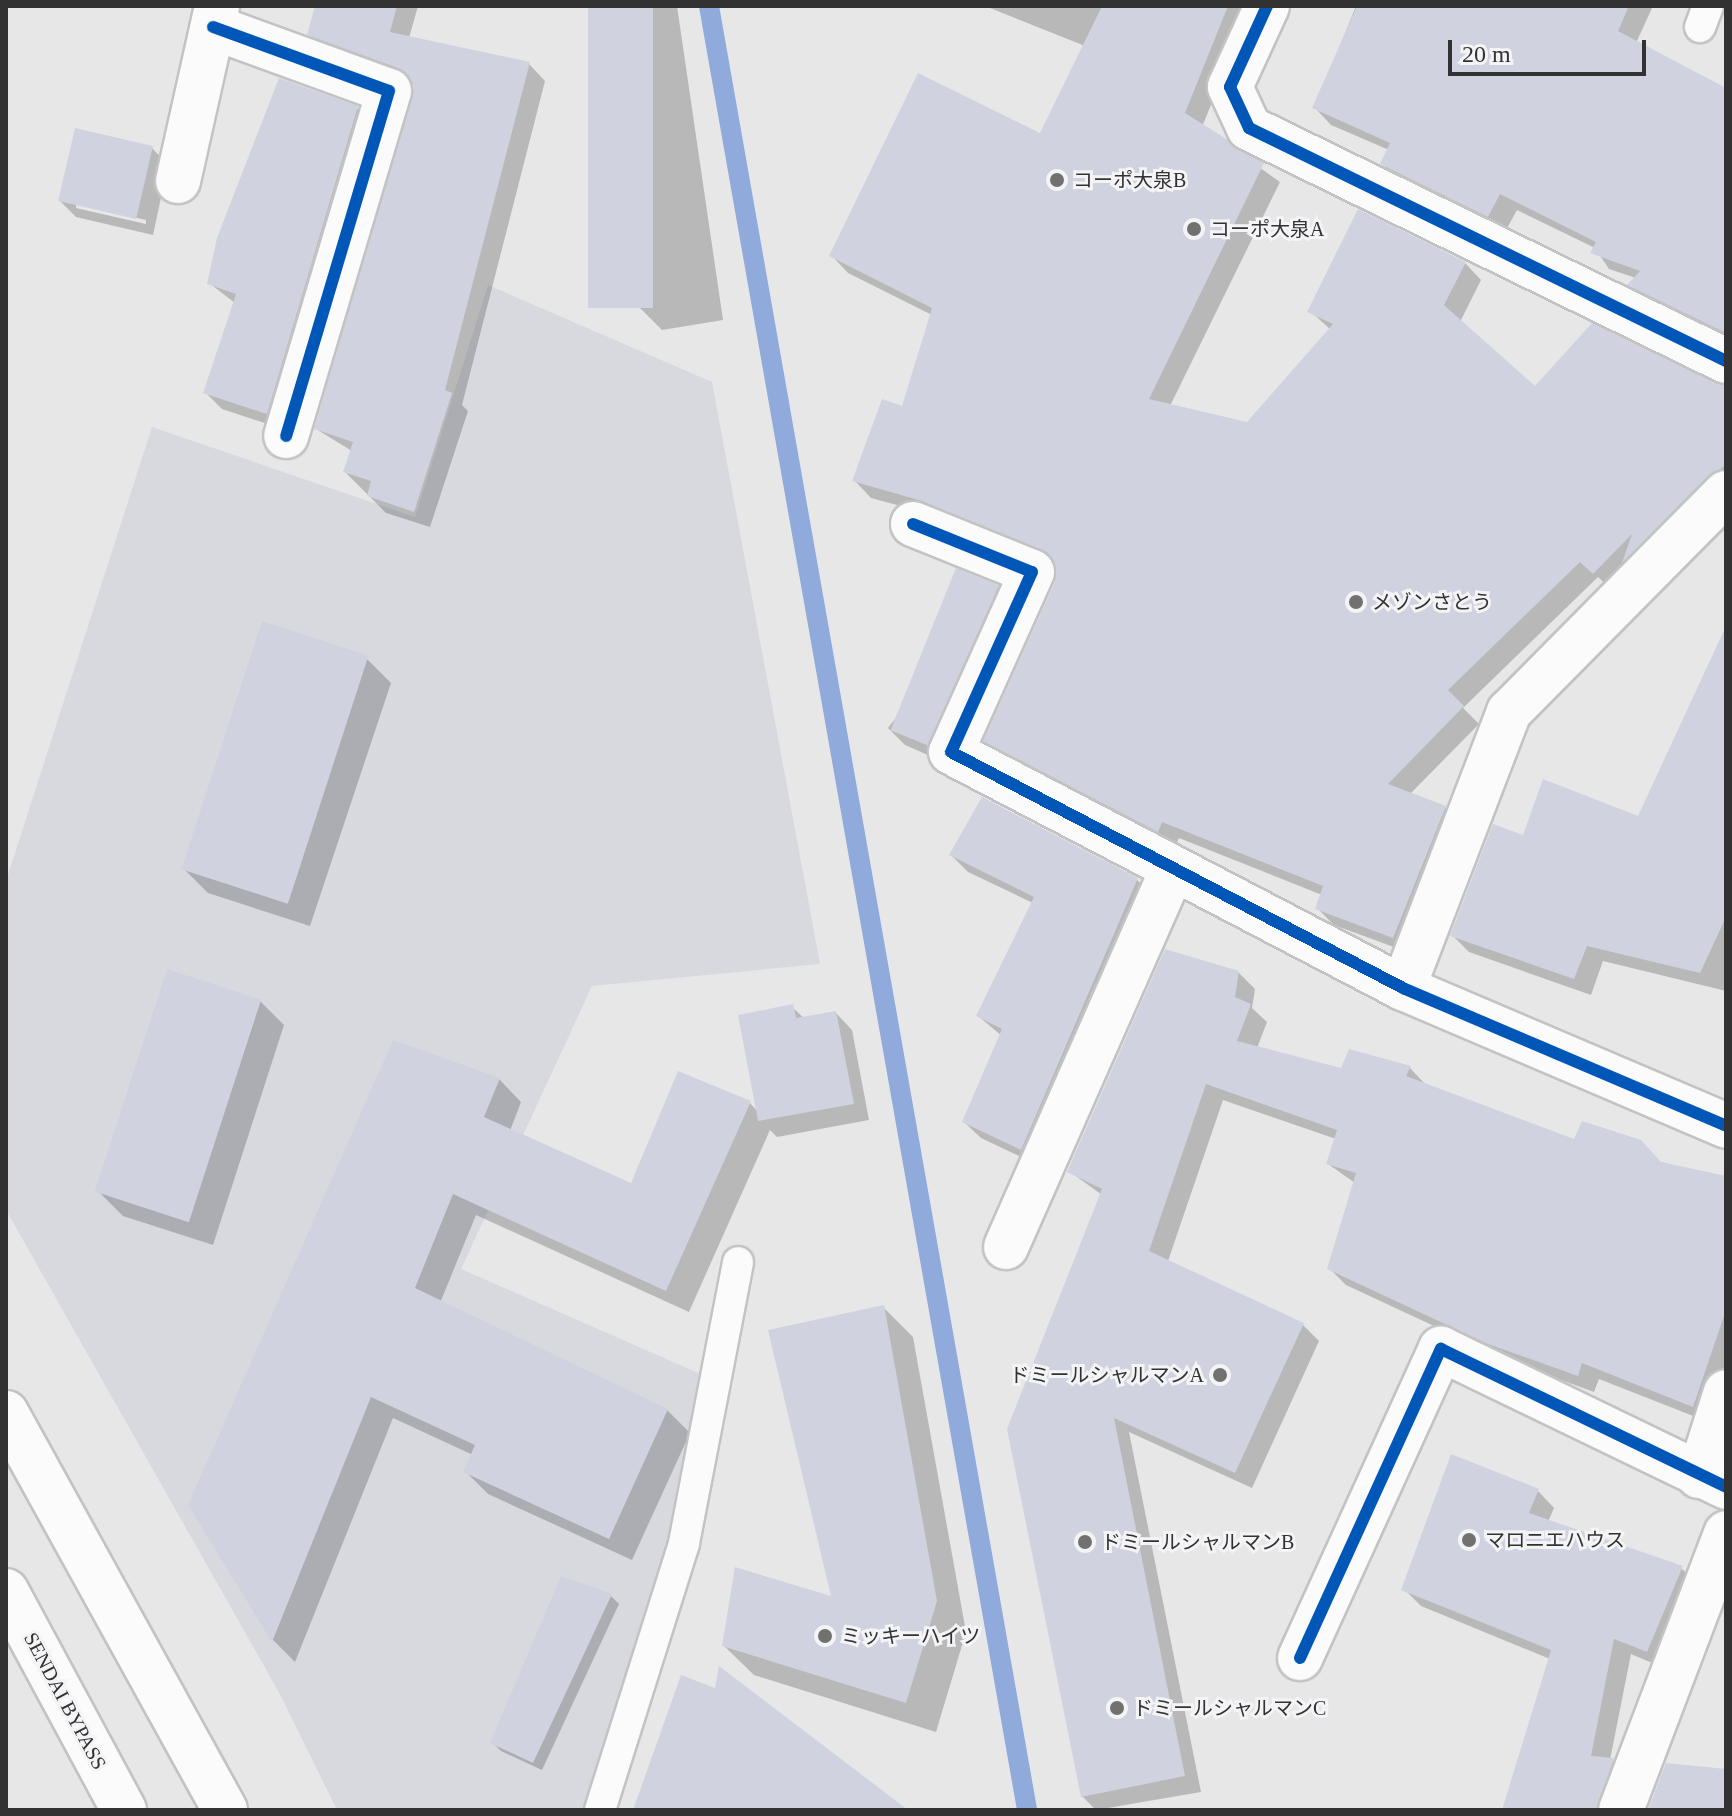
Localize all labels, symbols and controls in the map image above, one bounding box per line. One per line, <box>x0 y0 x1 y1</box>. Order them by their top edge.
scale bar <box>1452 24 1650 74</box>
text: 20 m <box>1462 41 1511 67</box>
place label: コーポ大泉B <box>1073 168 1186 192</box>
marker: コーポ大泉B <box>1048 171 1066 189</box>
place label: コーポ大泉A <box>1210 217 1324 241</box>
marker: コーポ大泉A <box>1185 220 1203 238</box>
place label: メゾンさとう <box>1372 590 1492 614</box>
marker: メゾンさとう <box>1347 593 1365 611</box>
place label: ドミールシャルマンA <box>1010 1363 1204 1387</box>
marker: ドミールシャルマンA <box>1211 1366 1229 1384</box>
place label: マロニエハウス <box>1485 1528 1625 1552</box>
place label: ドミールシャルマンB <box>1101 1530 1294 1554</box>
marker: マロニエハウス <box>1460 1531 1478 1549</box>
marker: ドミールシャルマンB <box>1076 1533 1094 1551</box>
place label: ミッキーハイツ <box>841 1624 981 1648</box>
marker: ミッキーハイツ <box>816 1627 834 1645</box>
street label: SENDAI BYPASS <box>19 1628 111 1774</box>
place label: ドミールシャルマンC <box>1133 1696 1326 1720</box>
marker: ドミールシャルマンC <box>1108 1699 1126 1717</box>

